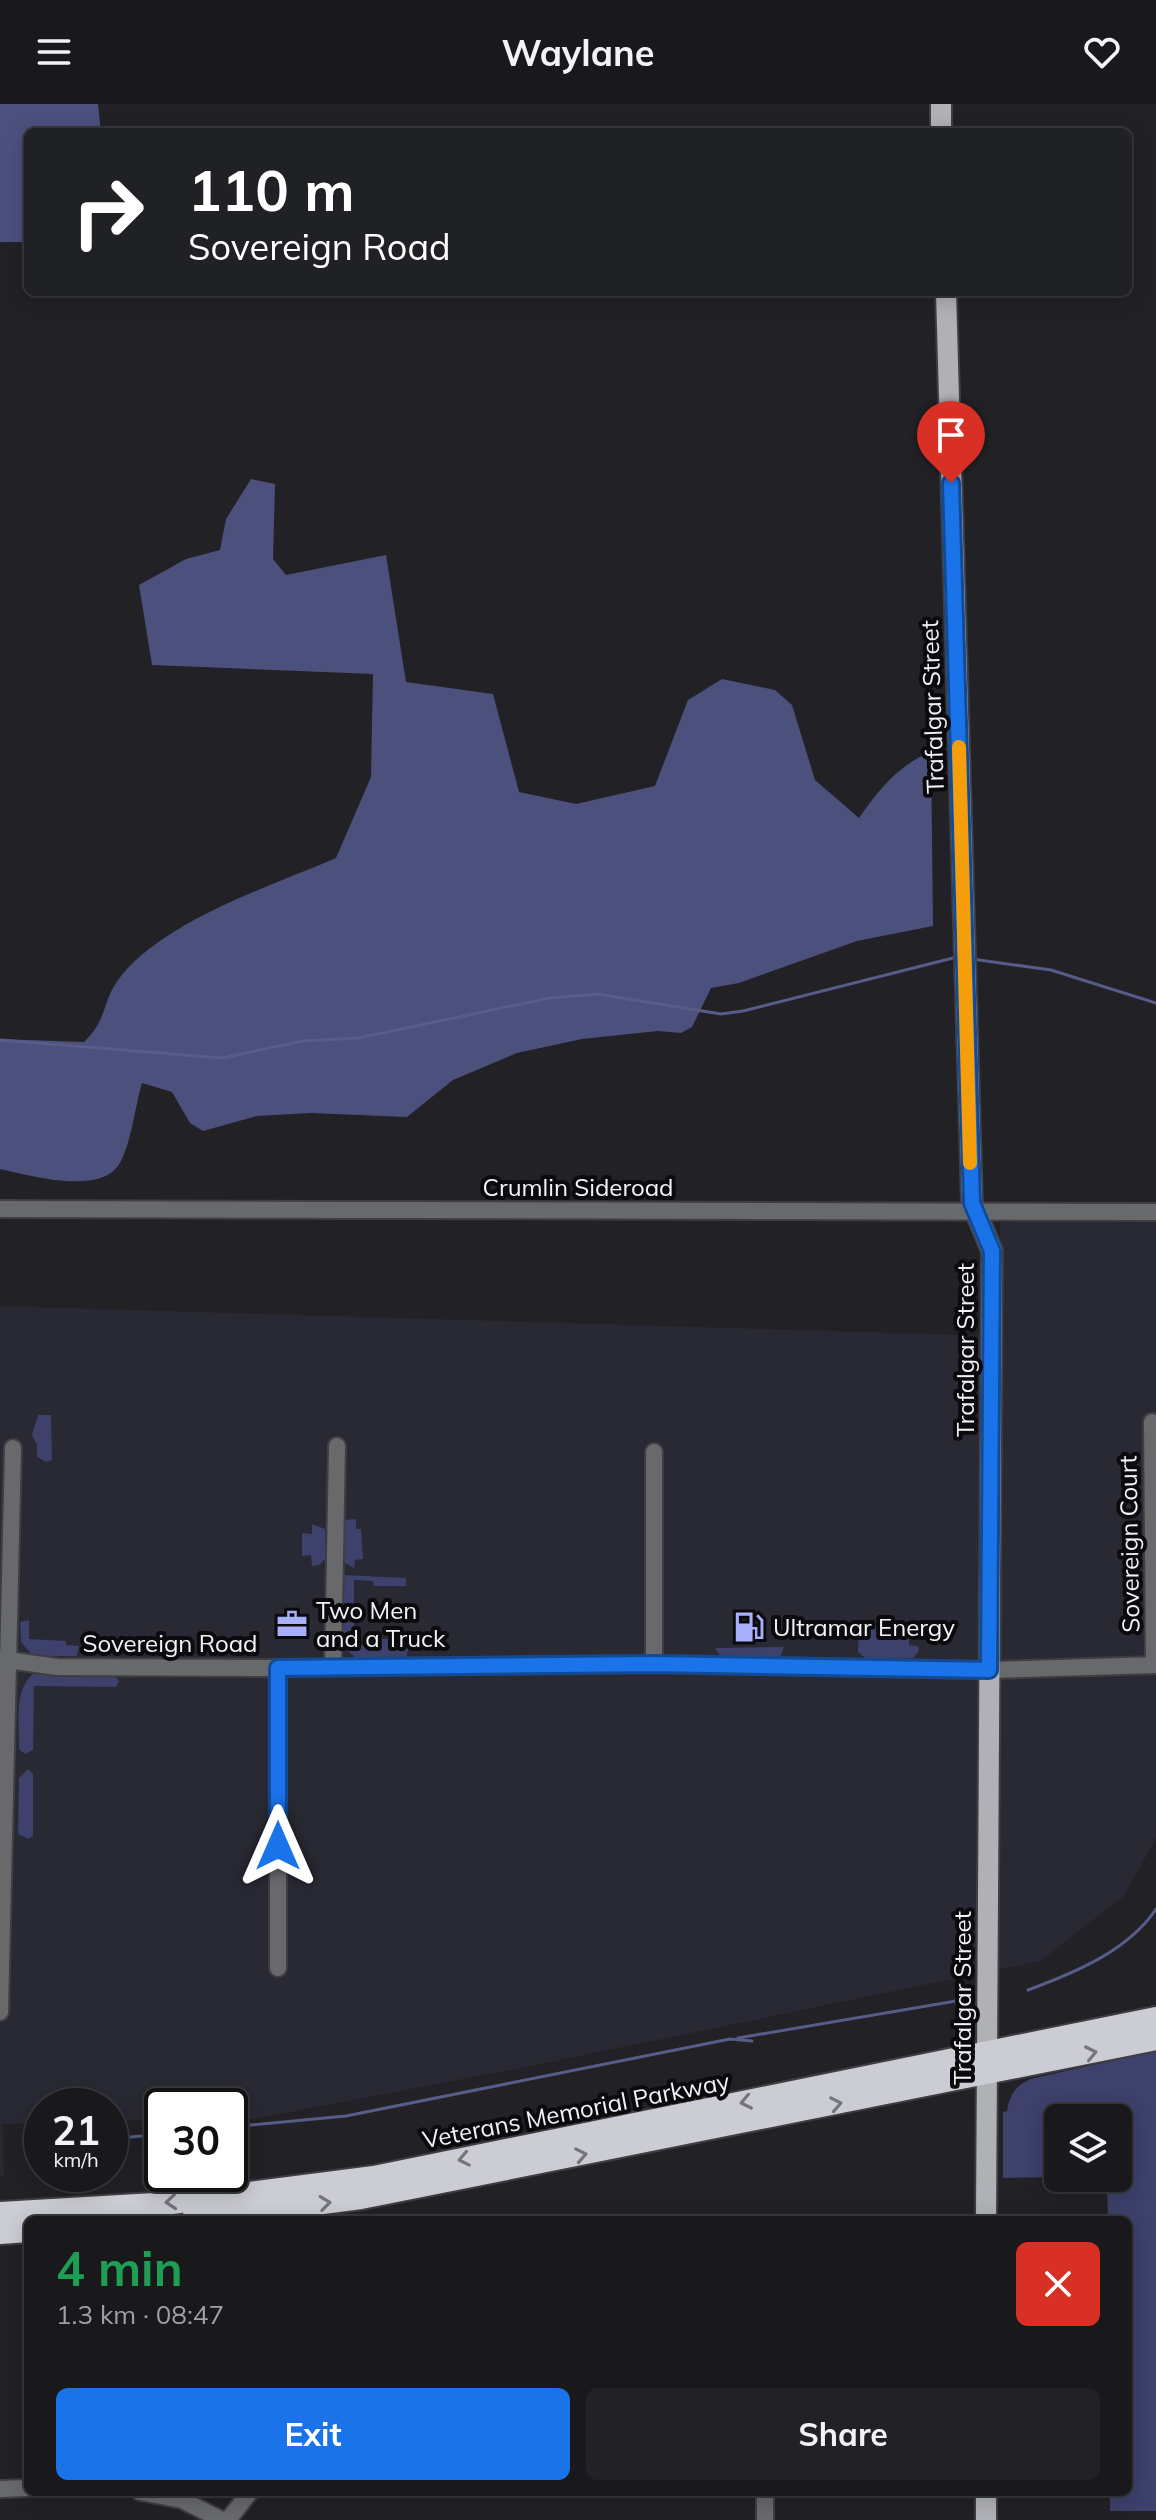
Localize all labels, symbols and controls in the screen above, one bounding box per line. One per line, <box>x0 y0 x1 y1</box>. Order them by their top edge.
icon: menu <box>32 30 76 74</box>
text: Waylane <box>501 30 655 75</box>
icon: heart <box>1080 30 1124 74</box>
text: 110 m <box>188 155 355 225</box>
icon: right <box>56 160 160 264</box>
text: Sovereign Road <box>188 224 451 269</box>
pin <box>917 401 985 483</box>
icon: arrive <box>929 413 973 457</box>
street label: Trafalgar Street <box>914 620 950 794</box>
street label: Crumlin Sideroad <box>483 1172 673 1202</box>
street label: Trafalgar Street <box>950 1263 980 1437</box>
street label: Sovereign Court <box>1112 1455 1146 1633</box>
place label: Two Men and a Truck <box>316 1595 446 1653</box>
office icon: Two Men and a Truck <box>275 1607 309 1641</box>
fuel station icon: Ultramar Energy <box>732 1610 766 1644</box>
place label: Ultramar Energy <box>773 1612 955 1642</box>
street label: Sovereign Road <box>82 1628 258 1658</box>
position arrow <box>236 1804 320 1888</box>
street label: Trafalgar Street <box>947 1911 977 2085</box>
one-way arrow <box>1083 2045 1097 2062</box>
street label: Veterans Memorial Parkway <box>420 2065 732 2154</box>
speed limit sign: 30 <box>144 2088 248 2192</box>
one-way arrow <box>739 2092 753 2109</box>
one-way arrow <box>828 2096 842 2113</box>
map controls <box>1044 2104 1132 2192</box>
button: layers <box>1044 2104 1132 2192</box>
text: 21 <box>52 2105 100 2155</box>
text: km/h <box>53 2147 99 2172</box>
one-way arrow <box>574 2147 587 2164</box>
one-way arrow <box>457 2150 471 2167</box>
one-way arrow <box>164 2194 177 2211</box>
one-way arrow <box>318 2195 332 2212</box>
text: 4 min <box>56 2238 183 2298</box>
button: close <box>1016 2242 1100 2326</box>
text: 1.3 km · 08:47 <box>56 2298 224 2331</box>
button: Exit <box>56 2388 570 2480</box>
button: Share <box>586 2388 1100 2480</box>

